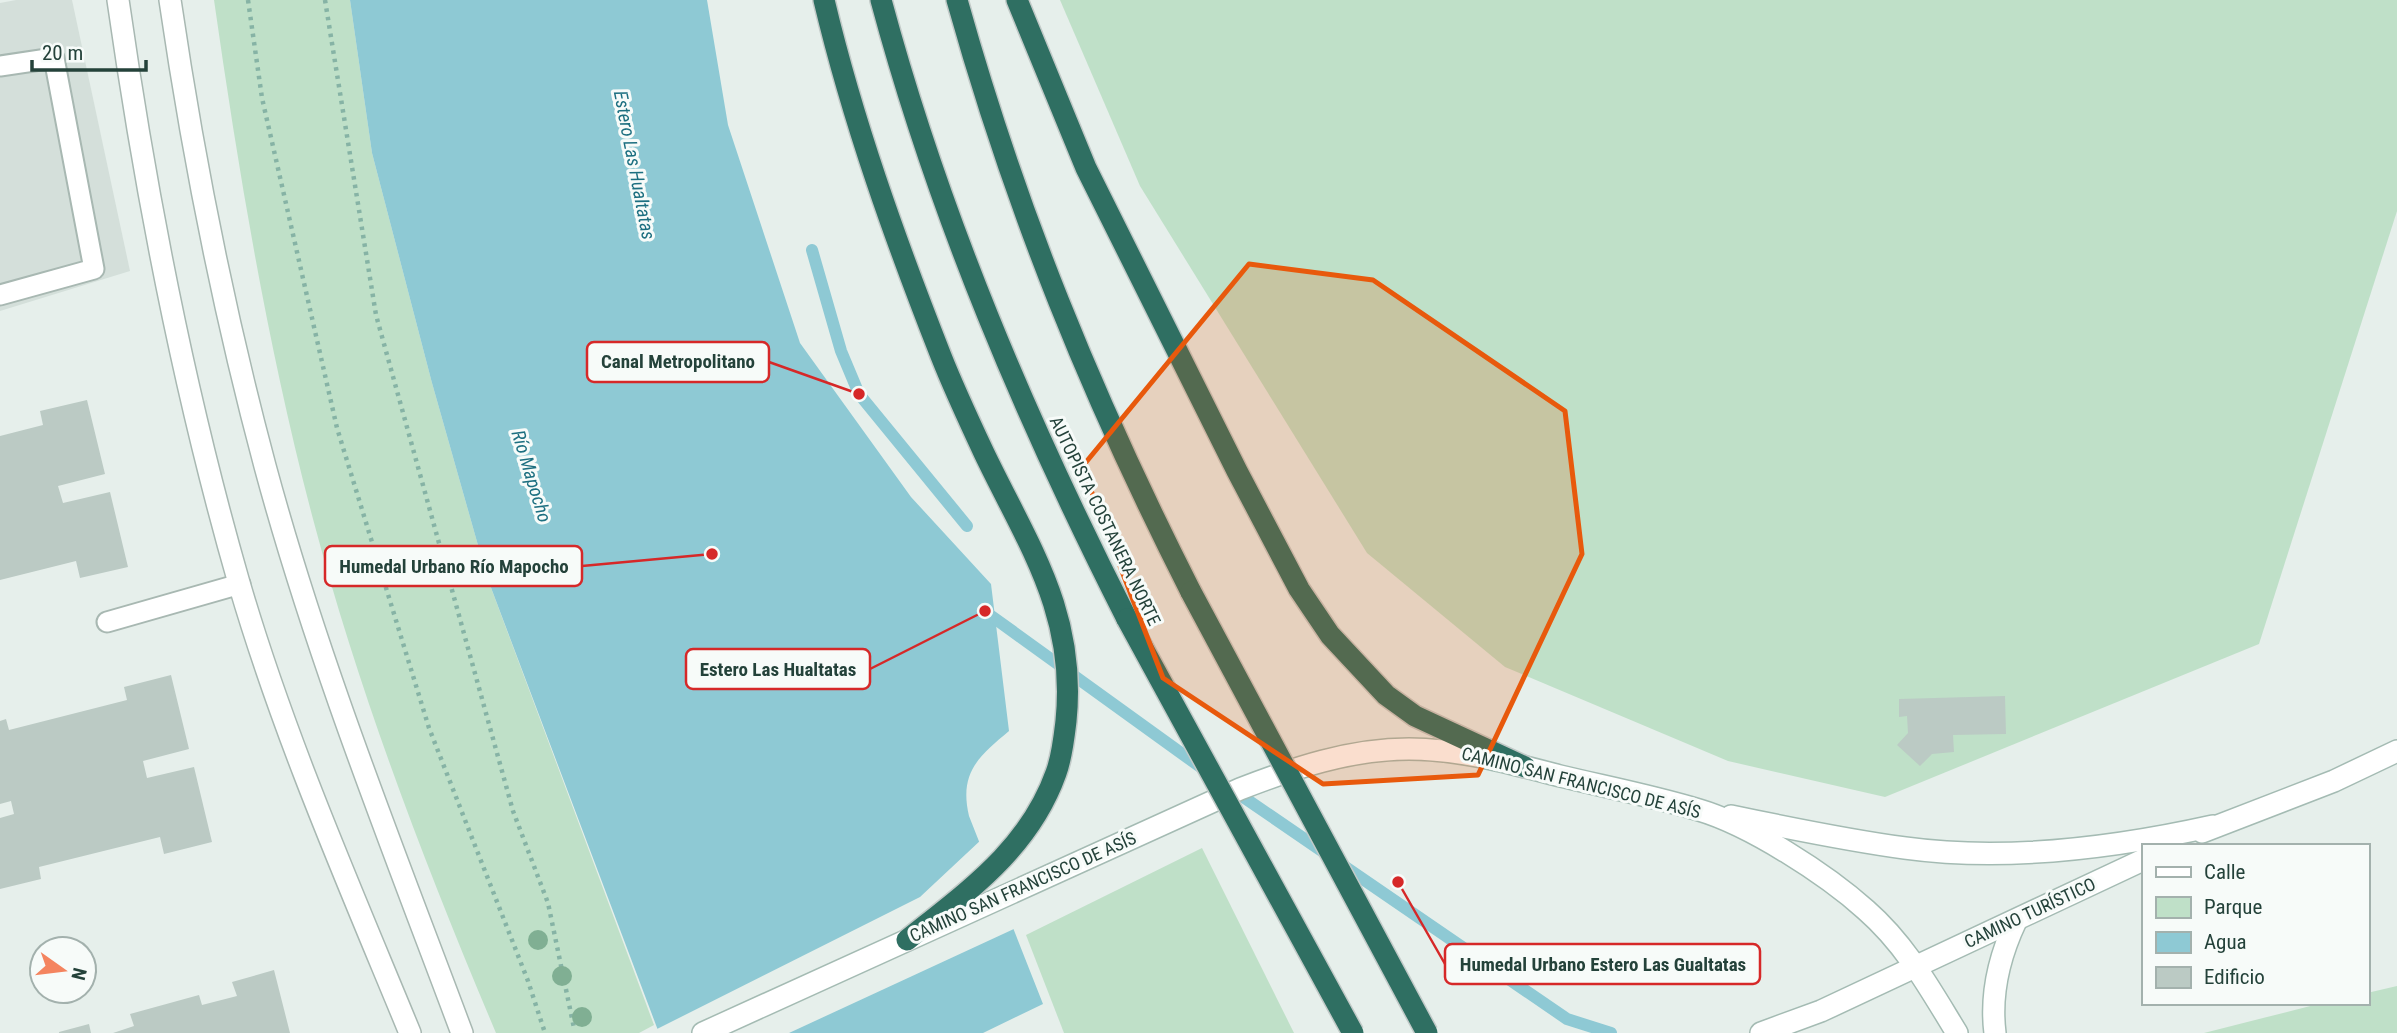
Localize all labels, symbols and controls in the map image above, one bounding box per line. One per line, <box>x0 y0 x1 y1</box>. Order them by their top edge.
scale bar <box>32 28 145 72</box>
text: 20 m <box>42 41 83 65</box>
water label: Estero Las Hualtatas <box>609 89 660 242</box>
callout: Canal Metropolitano <box>587 342 769 382</box>
text: Canal Metropolitano <box>601 350 755 373</box>
street label: AUTOPISTA COSTANERA NORTE <box>1046 413 1165 629</box>
water label: Río Mapocho <box>507 427 556 525</box>
callout: Humedal Urbano Río Mapocho <box>325 546 582 586</box>
text: Humedal Urbano Río Mapocho <box>339 555 569 578</box>
callout: Estero Las Hualtatas <box>686 649 870 689</box>
text: Estero Las Hualtatas <box>700 658 856 681</box>
street label: CAMINO SAN FRANCISCO DE ASÍS <box>1459 743 1703 822</box>
street label: CAMINO SAN FRANCISCO DE ASÍS <box>906 827 1139 946</box>
legend <box>2142 844 2369 1005</box>
text: Calle <box>2204 860 2246 884</box>
street label: CAMINO TURÍSTICO <box>1961 873 2099 952</box>
text: Parque <box>2204 895 2262 919</box>
text: Agua <box>2204 930 2247 954</box>
north arrow <box>28 935 98 1005</box>
callout: Humedal Urbano Estero Las Gualtatas <box>1445 944 1760 984</box>
text: Humedal Urbano Estero Las Gualtatas <box>1460 953 1746 976</box>
text: Edificio <box>2204 965 2265 989</box>
text: N <box>66 966 92 982</box>

